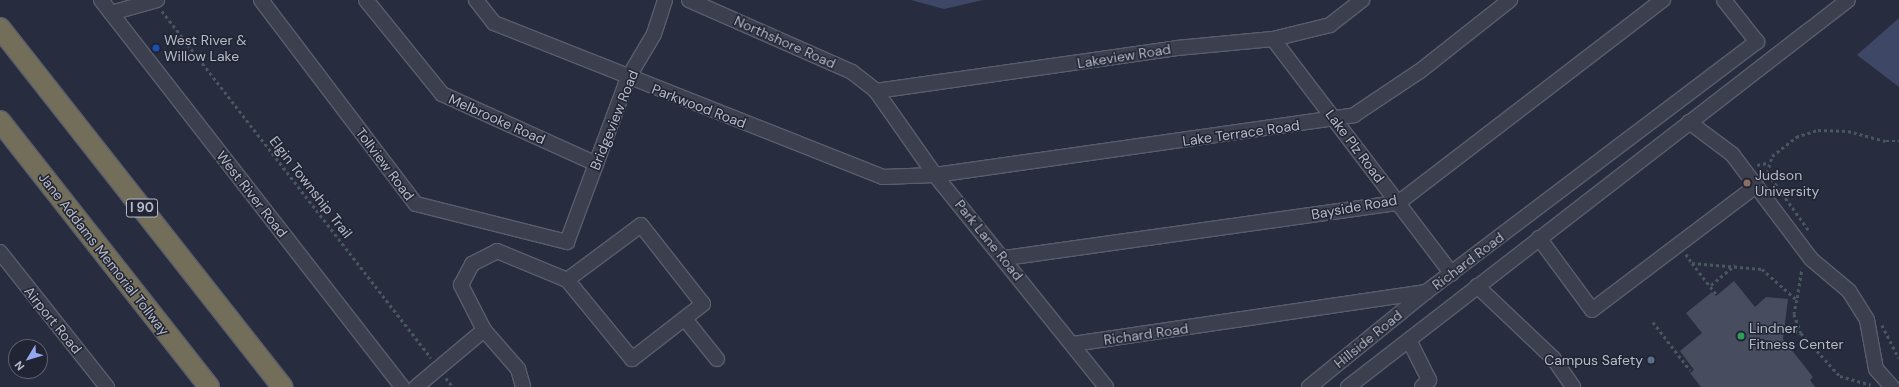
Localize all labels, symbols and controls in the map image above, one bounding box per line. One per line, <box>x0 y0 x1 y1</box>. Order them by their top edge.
street label: Northshore Road <box>732 12 838 72</box>
place label: West River & Willow Lake <box>164 32 247 64</box>
street label: Lakeview Road <box>1076 40 1172 72</box>
marker: West River & Willow Lake <box>151 43 161 53</box>
street label: Bridgeview Road <box>586 68 642 172</box>
street label: Parkwood Road <box>649 80 749 132</box>
street label: Melbrooke Road <box>446 90 548 148</box>
street label: Lake Plz Road <box>1322 106 1388 186</box>
street label: Lake Terrace Road <box>1181 116 1301 150</box>
street label: Tollview Road <box>352 124 418 204</box>
street label: Elgin Township Trail <box>266 133 356 241</box>
street label: West River Road <box>213 148 291 240</box>
place label: Judson University <box>1755 167 1819 200</box>
street label: Jane Addams Memorial Tollway <box>35 169 173 339</box>
marker: Judson University <box>1742 178 1752 188</box>
street label: Bayside Road <box>1310 191 1398 223</box>
street label: Park Lane Road <box>951 196 1027 284</box>
road number: I 90 <box>126 197 158 219</box>
street label: Richard Road <box>1429 229 1507 293</box>
street label: Airport Road <box>21 283 85 357</box>
street label: Hillside Road <box>1331 306 1405 372</box>
street label: Richard Road <box>1103 320 1189 348</box>
place label: Lindner Fitness Center <box>1749 320 1844 352</box>
marker: Lindner Fitness Center <box>1736 331 1746 341</box>
north arrow <box>8 339 48 379</box>
place label: Campus Safety <box>1544 352 1643 368</box>
marker: Campus Safety <box>1646 355 1656 365</box>
text: N <box>11 358 27 373</box>

